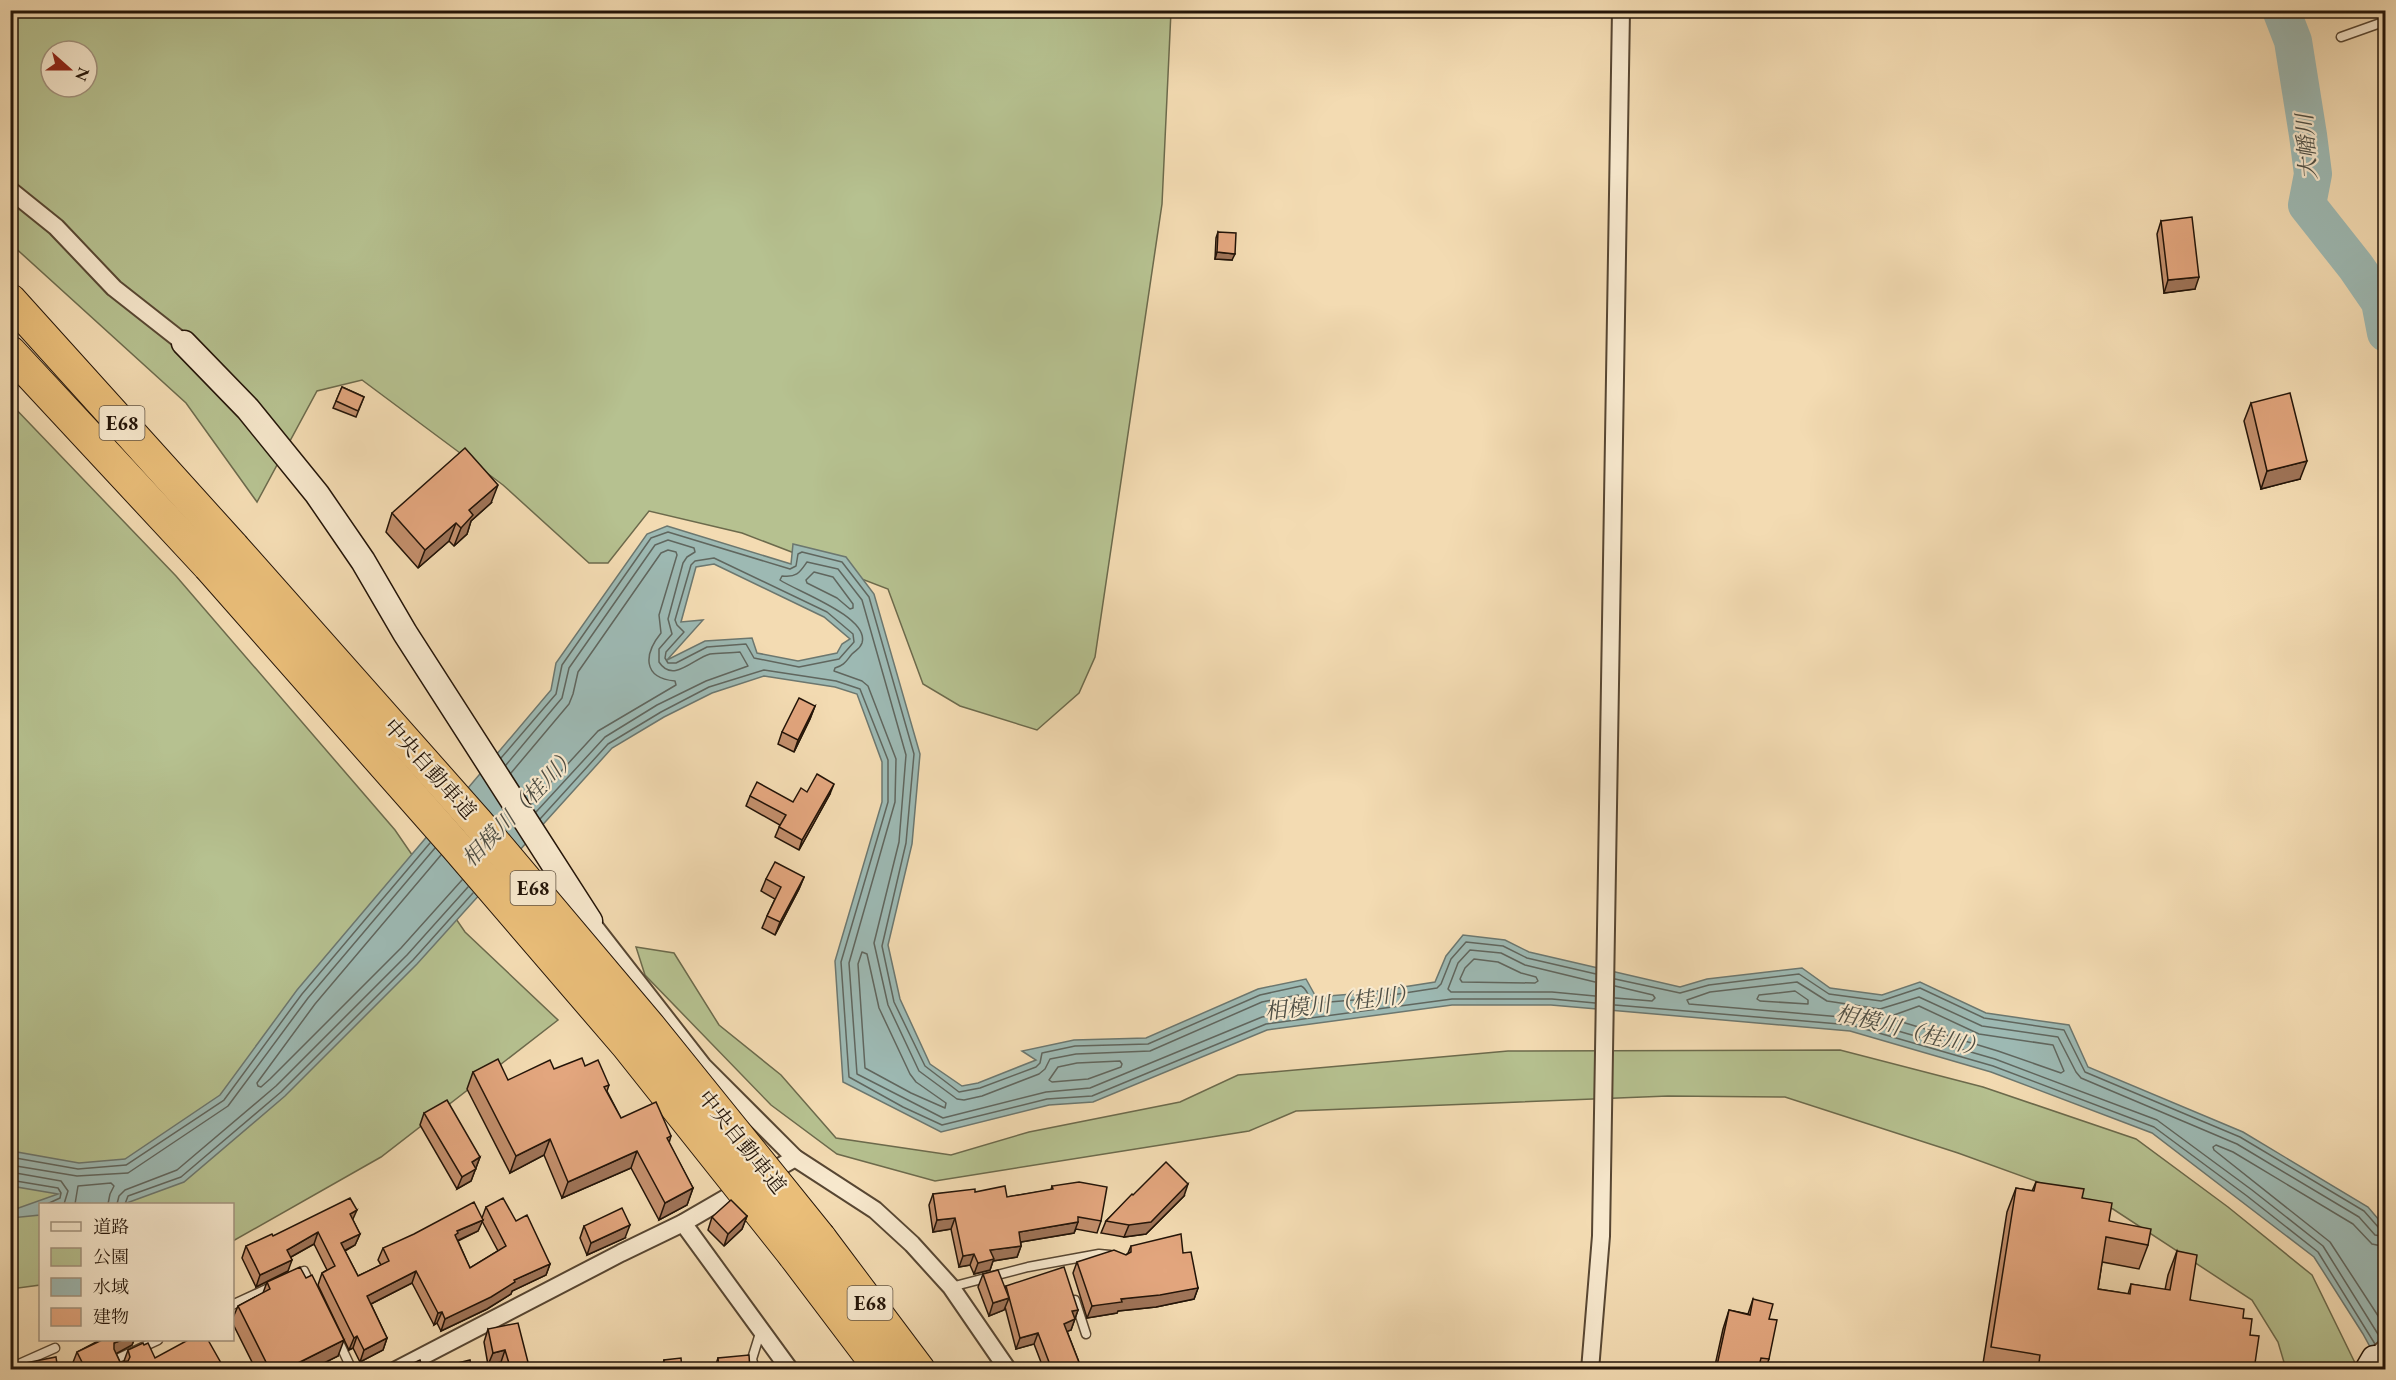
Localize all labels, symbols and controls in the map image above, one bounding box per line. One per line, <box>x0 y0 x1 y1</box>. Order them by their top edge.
north arrow <box>39 39 99 99</box>
text: N <box>70 64 95 84</box>
water label: 大幡川 <box>2290 111 2323 181</box>
road number: E68 <box>100 406 144 440</box>
street label: 中央自動車道 <box>378 713 483 825</box>
water label: 相模川（桂川） <box>455 742 583 873</box>
road number: E68 <box>510 871 556 905</box>
water label: 相模川（桂川） <box>1263 979 1419 1026</box>
water label: 相模川（桂川） <box>1833 998 1989 1063</box>
street label: 中央自動車道 <box>692 1084 793 1199</box>
legend <box>39 1203 234 1341</box>
text: 道路 <box>93 1215 129 1238</box>
text: 公園 <box>93 1245 129 1268</box>
text: 水域 <box>93 1275 129 1298</box>
road number: E68 <box>848 1286 892 1320</box>
text: 建物 <box>93 1305 129 1328</box>

